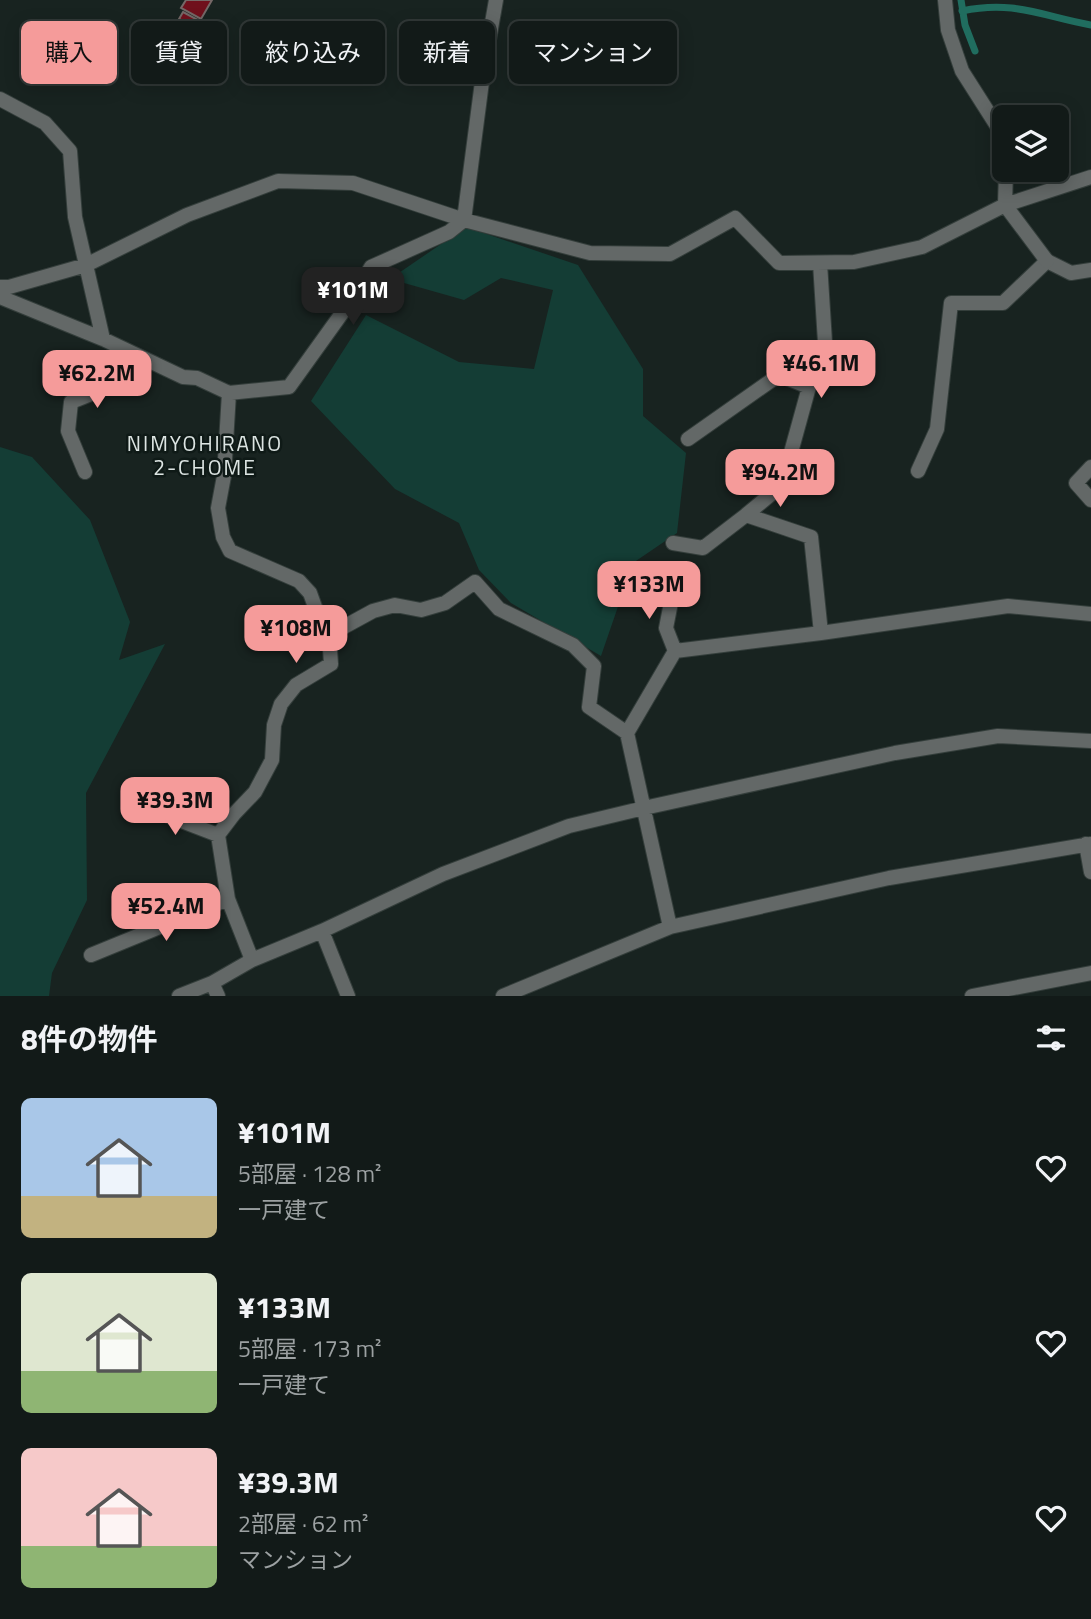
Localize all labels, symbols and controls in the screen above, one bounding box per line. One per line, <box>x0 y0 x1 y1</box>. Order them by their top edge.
chip: 購入 <box>21 21 117 84</box>
chip: 賃貸 <box>131 21 227 84</box>
chip: 絞り込み <box>241 21 385 84</box>
chip: 新着 <box>399 21 495 84</box>
chip: マンション <box>509 21 677 84</box>
map controls <box>992 105 1069 182</box>
button: layers <box>992 105 1069 182</box>
pin: ¥101M <box>304 268 402 327</box>
text: ¥101M <box>317 272 389 307</box>
pin: ¥46.1M <box>764 340 878 400</box>
text: ¥46.1M <box>782 345 860 380</box>
pin: ¥62.2M <box>40 350 154 410</box>
text: ¥62.2M <box>58 355 136 390</box>
district label: NIMYOHIRANO 2-CHOME <box>127 427 283 483</box>
pin: ¥94.2M <box>723 449 837 509</box>
text: ¥94.2M <box>741 454 819 489</box>
pin: ¥133M <box>600 562 698 621</box>
text: ¥133M <box>613 566 685 601</box>
pin: ¥108M <box>247 606 345 665</box>
text: ¥108M <box>260 610 332 645</box>
pin: ¥39.3M <box>118 778 232 837</box>
text: ¥39.3M <box>136 782 214 817</box>
pin: ¥52.4M <box>109 884 223 943</box>
text: ¥52.4M <box>127 888 205 923</box>
text: 8件の物件 <box>21 1016 158 1062</box>
icon: filters <box>1032 1019 1070 1057</box>
text: ¥101M <box>238 1109 331 1155</box>
icon: home <box>77 1126 161 1210</box>
icon: heart <box>1032 1149 1070 1187</box>
text: 5部屋 · 128 m² <box>238 1156 381 1191</box>
text: 一戸建て <box>238 1192 330 1227</box>
text: ¥133M <box>238 1284 331 1330</box>
icon: home <box>77 1301 161 1385</box>
icon: heart <box>1032 1324 1070 1362</box>
text: 5部屋 · 173 m² <box>238 1331 381 1366</box>
text: 一戸建て <box>238 1367 330 1402</box>
text: ¥39.3M <box>238 1459 339 1505</box>
icon: home <box>77 1476 161 1560</box>
icon: heart <box>1032 1499 1070 1537</box>
text: 2部屋 · 62 m² <box>238 1506 368 1541</box>
text: マンション <box>238 1542 353 1577</box>

